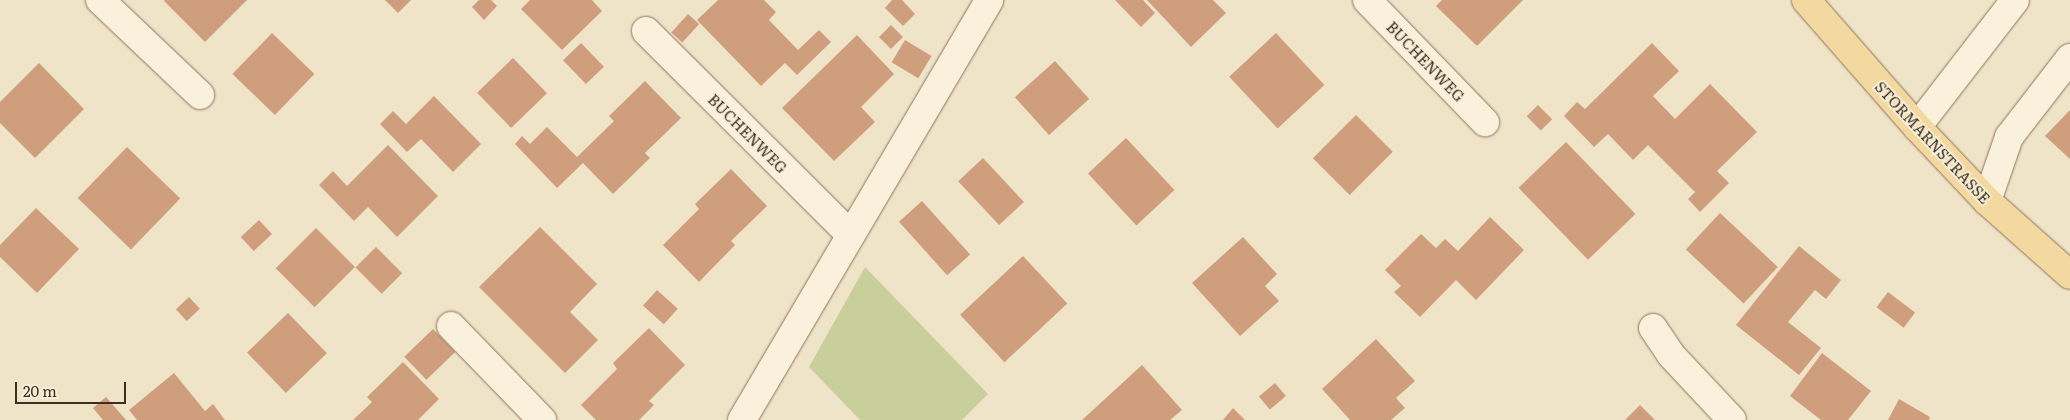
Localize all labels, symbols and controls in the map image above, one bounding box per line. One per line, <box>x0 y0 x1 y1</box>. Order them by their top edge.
street label: BUCHENWEG <box>1383 17 1469 105</box>
street label: STORMARNSTRASSE <box>1872 77 1994 207</box>
street label: BUCHENWEG <box>705 90 791 176</box>
scale bar <box>18 372 129 404</box>
text: 20 m <box>23 379 57 402</box>

